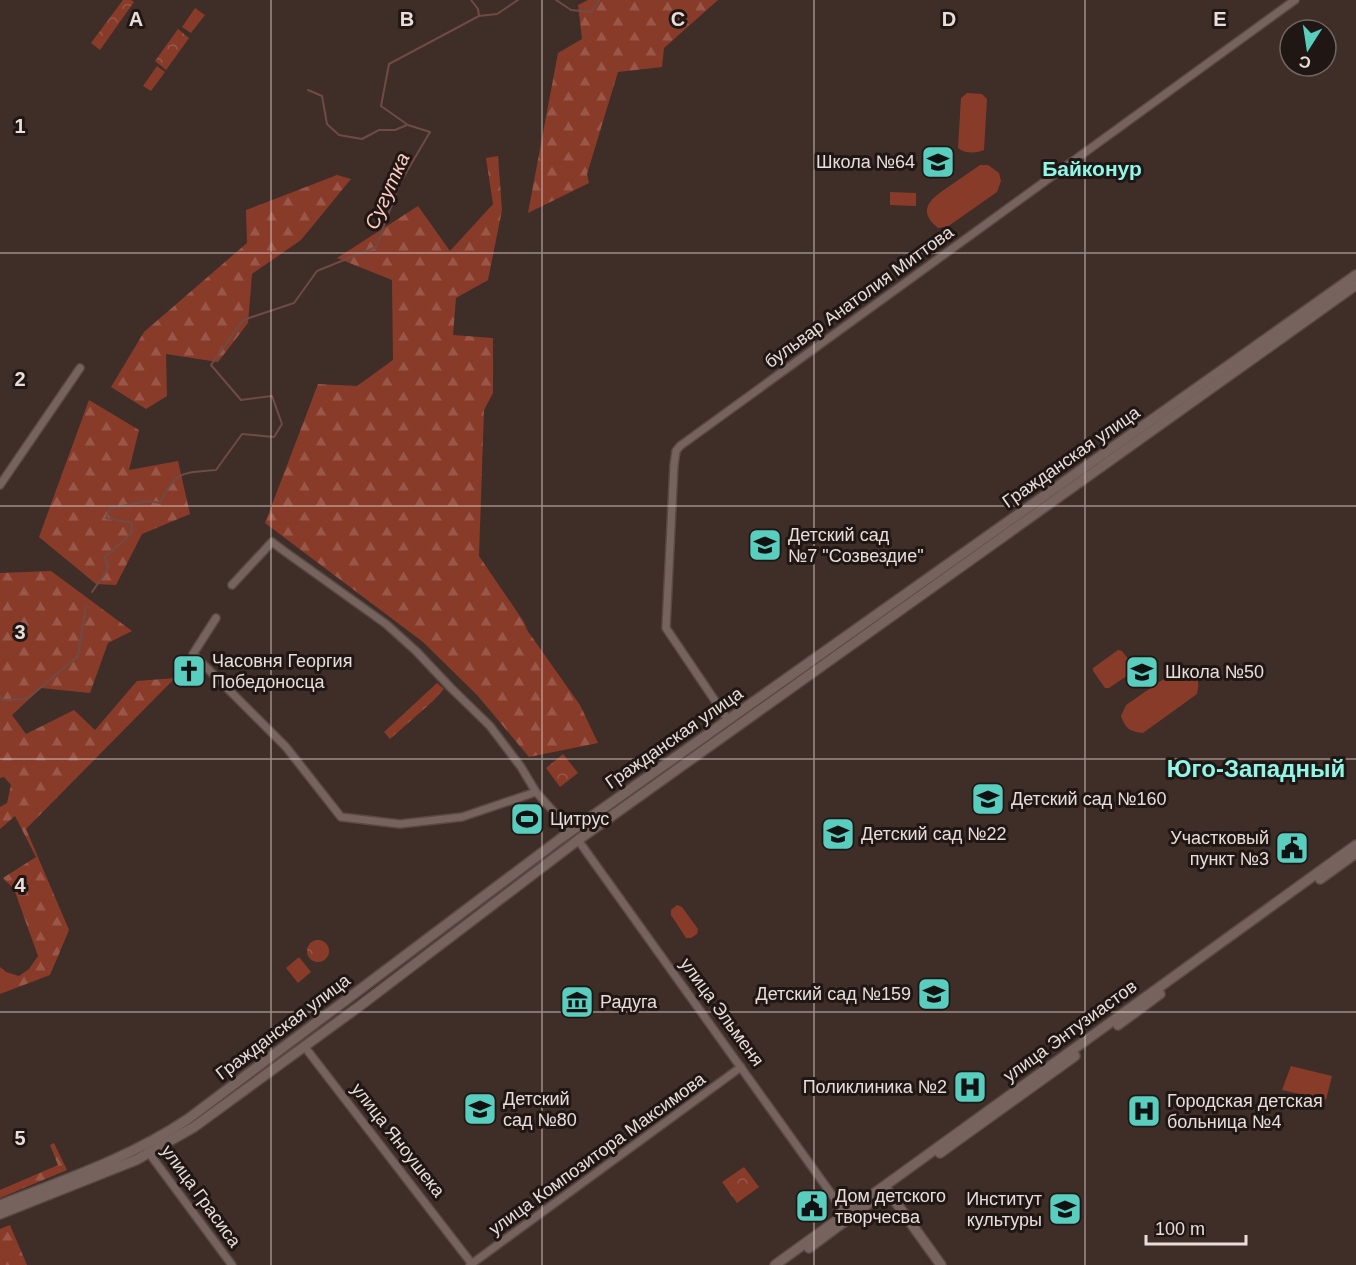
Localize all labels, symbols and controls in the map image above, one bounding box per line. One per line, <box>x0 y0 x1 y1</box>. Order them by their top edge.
text: A <box>129 8 143 30</box>
text: B <box>400 8 414 30</box>
text: C <box>671 8 685 30</box>
text: D <box>942 8 956 30</box>
text: E <box>1213 8 1227 30</box>
north arrow <box>1278 18 1338 78</box>
text: С <box>1297 53 1312 72</box>
text: 1 <box>14 115 26 137</box>
school or university icon: Школа №64 <box>920 144 956 180</box>
water label: Сугутка <box>360 149 414 233</box>
place label: Школа №64 <box>816 152 915 172</box>
district label: Байконур <box>1042 157 1142 180</box>
street label: бульвар Анатолия Миттова <box>761 221 958 372</box>
text: 2 <box>14 368 26 390</box>
street label: Гражданская улица <box>999 402 1144 512</box>
place label: Детский сад №7 "Созвездие" <box>788 525 924 566</box>
school or university icon: Детский сад №7 "Созвездие" <box>747 527 783 563</box>
text: 3 <box>14 621 26 643</box>
place label: Часовня Георгия Победоносца <box>212 651 352 692</box>
church icon: Часовня Георгия Победоносца <box>171 653 207 689</box>
school or university icon: Школа №50 <box>1124 654 1160 690</box>
place label: Школа №50 <box>1165 662 1264 682</box>
street label: Гражданская улица <box>602 683 747 793</box>
district label: Юго-Западный <box>1167 755 1345 782</box>
school or university icon: Детский сад №160 <box>970 781 1006 817</box>
place label: Детский сад №160 <box>1011 789 1167 809</box>
sports icon: Цитрус <box>509 801 545 837</box>
place label: Цитрус <box>550 809 609 829</box>
school or university icon: Детский сад №22 <box>820 816 856 852</box>
place label: Детский сад №22 <box>861 824 1006 844</box>
place label: Участковый пункт №3 <box>1170 828 1269 869</box>
public building icon: Участковый пункт №3 <box>1274 830 1310 866</box>
text: 4 <box>14 874 26 896</box>
street label: улица Эльменя <box>676 954 768 1070</box>
street label: Гражданская улица <box>212 969 355 1084</box>
school or university icon: Детский сад №159 <box>916 976 952 1012</box>
street label: улица Энтузиастов <box>1000 976 1140 1086</box>
museum icon: Радуга <box>559 984 595 1020</box>
place label: Детский сад №159 <box>756 984 911 1004</box>
place label: Радуга <box>600 992 658 1012</box>
street label: улица Композитора Максимова <box>485 1068 710 1239</box>
hospital icon: Поликлиника №2 <box>952 1069 988 1105</box>
place label: Поликлиника №2 <box>803 1077 947 1097</box>
street label: улица Яноушека <box>347 1079 449 1202</box>
place label: Детский сад №80 <box>503 1089 577 1130</box>
school or university icon: Детский сад №80 <box>462 1091 498 1127</box>
place label: Городская детская больница №4 <box>1167 1091 1323 1132</box>
hospital icon: Городская детская больница №4 <box>1126 1093 1162 1129</box>
text: 5 <box>14 1127 26 1149</box>
street label: улица Грасиса <box>157 1141 245 1252</box>
place label: Дом детского творчесва <box>835 1186 946 1227</box>
public building icon: Дом детского творчесва <box>794 1188 830 1224</box>
place label: Институт культуры <box>966 1189 1042 1230</box>
school or university icon: Институт культуры <box>1047 1191 1083 1227</box>
scale bar <box>1146 1208 1246 1246</box>
text: 100 m <box>1155 1219 1205 1239</box>

